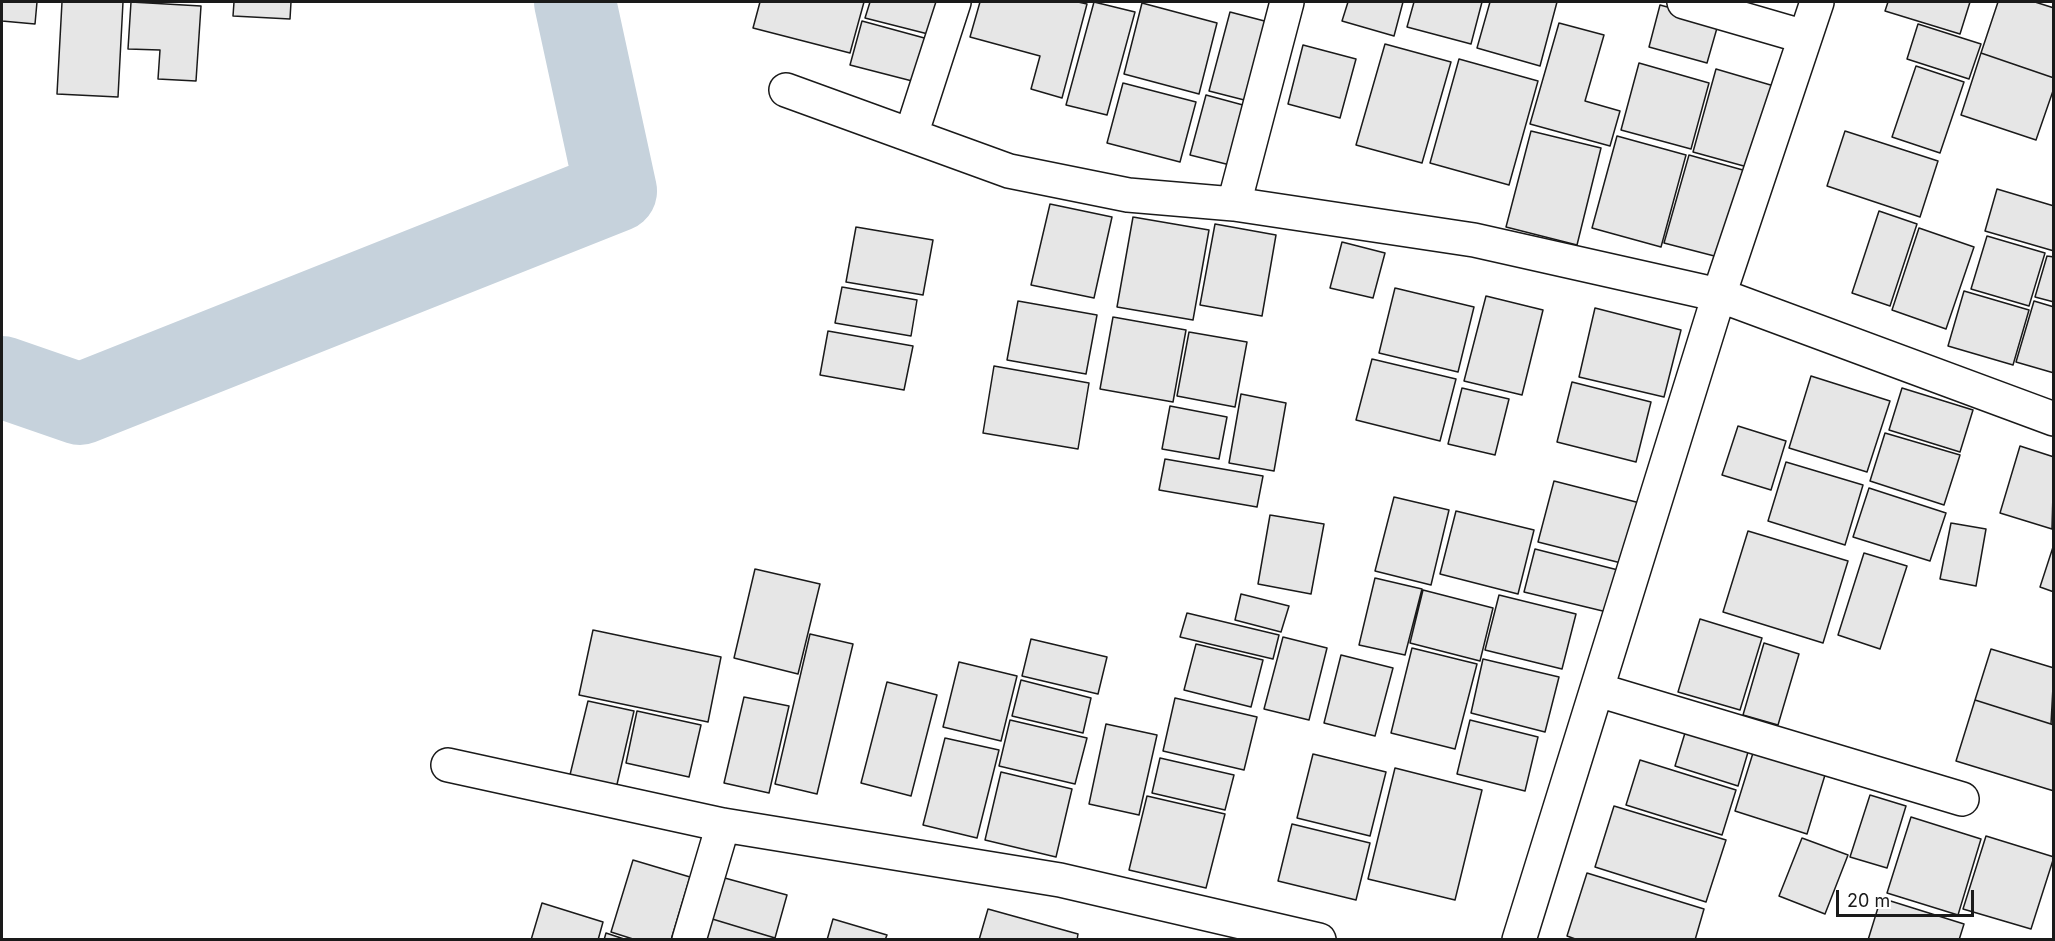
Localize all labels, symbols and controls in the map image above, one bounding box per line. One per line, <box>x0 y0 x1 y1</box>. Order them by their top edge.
scale bar <box>1839 878 1977 916</box>
text: 20 m <box>1847 890 1890 911</box>

